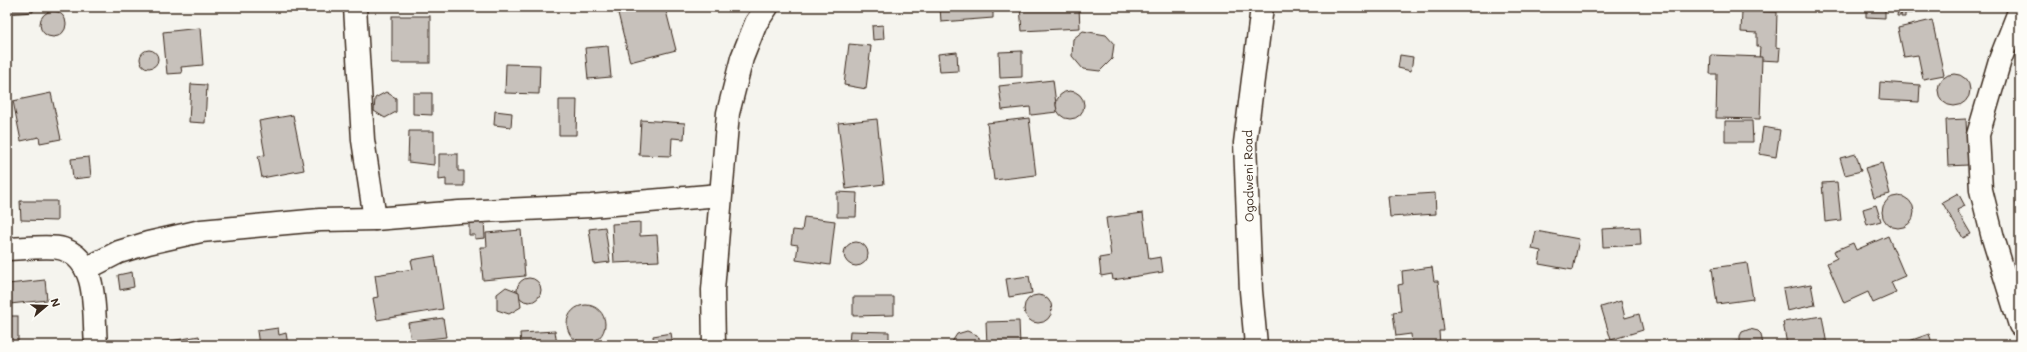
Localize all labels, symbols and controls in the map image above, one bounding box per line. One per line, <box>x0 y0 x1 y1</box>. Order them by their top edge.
street label: Ogodweni Road <box>1239 129 1257 222</box>
north arrow <box>26 286 66 326</box>
text: N <box>47 296 64 309</box>

